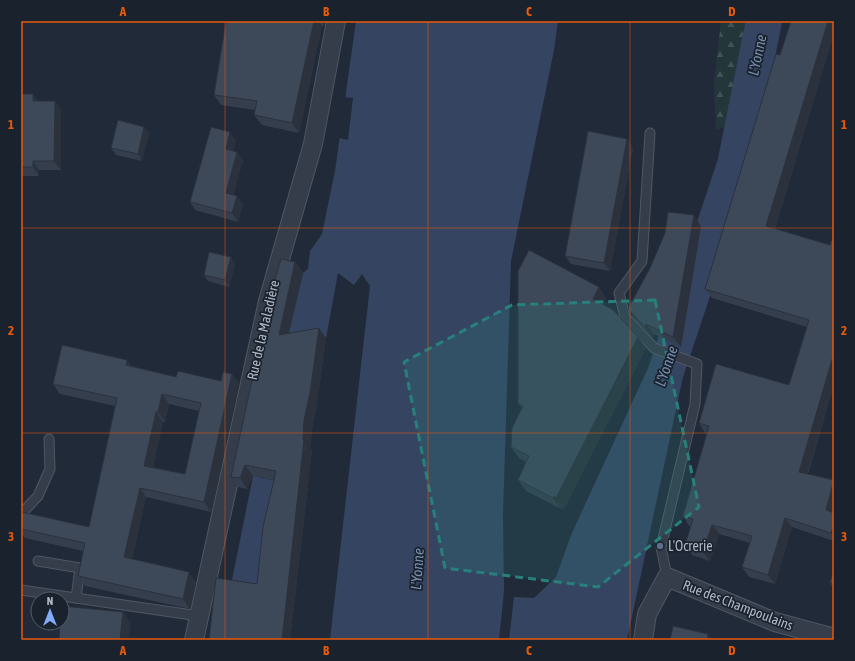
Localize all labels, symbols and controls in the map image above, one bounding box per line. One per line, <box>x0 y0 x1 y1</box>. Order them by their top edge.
text: A <box>119 4 127 19</box>
text: B <box>323 4 330 19</box>
text: C <box>526 4 532 19</box>
text: D <box>728 4 736 19</box>
water label: L'Yonne <box>744 33 770 77</box>
text: 1 <box>8 117 14 132</box>
text: 1 <box>841 117 847 132</box>
street label: Rue de la Maladière <box>244 279 282 381</box>
text: 2 <box>8 323 14 338</box>
text: 2 <box>841 323 847 338</box>
water label: L'Yonne <box>651 343 681 388</box>
text: 3 <box>8 529 14 544</box>
text: 3 <box>841 529 847 544</box>
place label: L'Ocrerie <box>668 538 713 554</box>
marker: L'Ocrerie <box>655 541 665 551</box>
water label: L'Yonne <box>407 547 427 590</box>
street label: Rue des Champoulains <box>681 577 795 633</box>
north arrow <box>30 591 70 631</box>
text: N <box>47 595 53 607</box>
text: A <box>119 643 127 658</box>
text: B <box>323 643 330 658</box>
text: C <box>526 643 532 658</box>
text: D <box>728 643 736 658</box>

